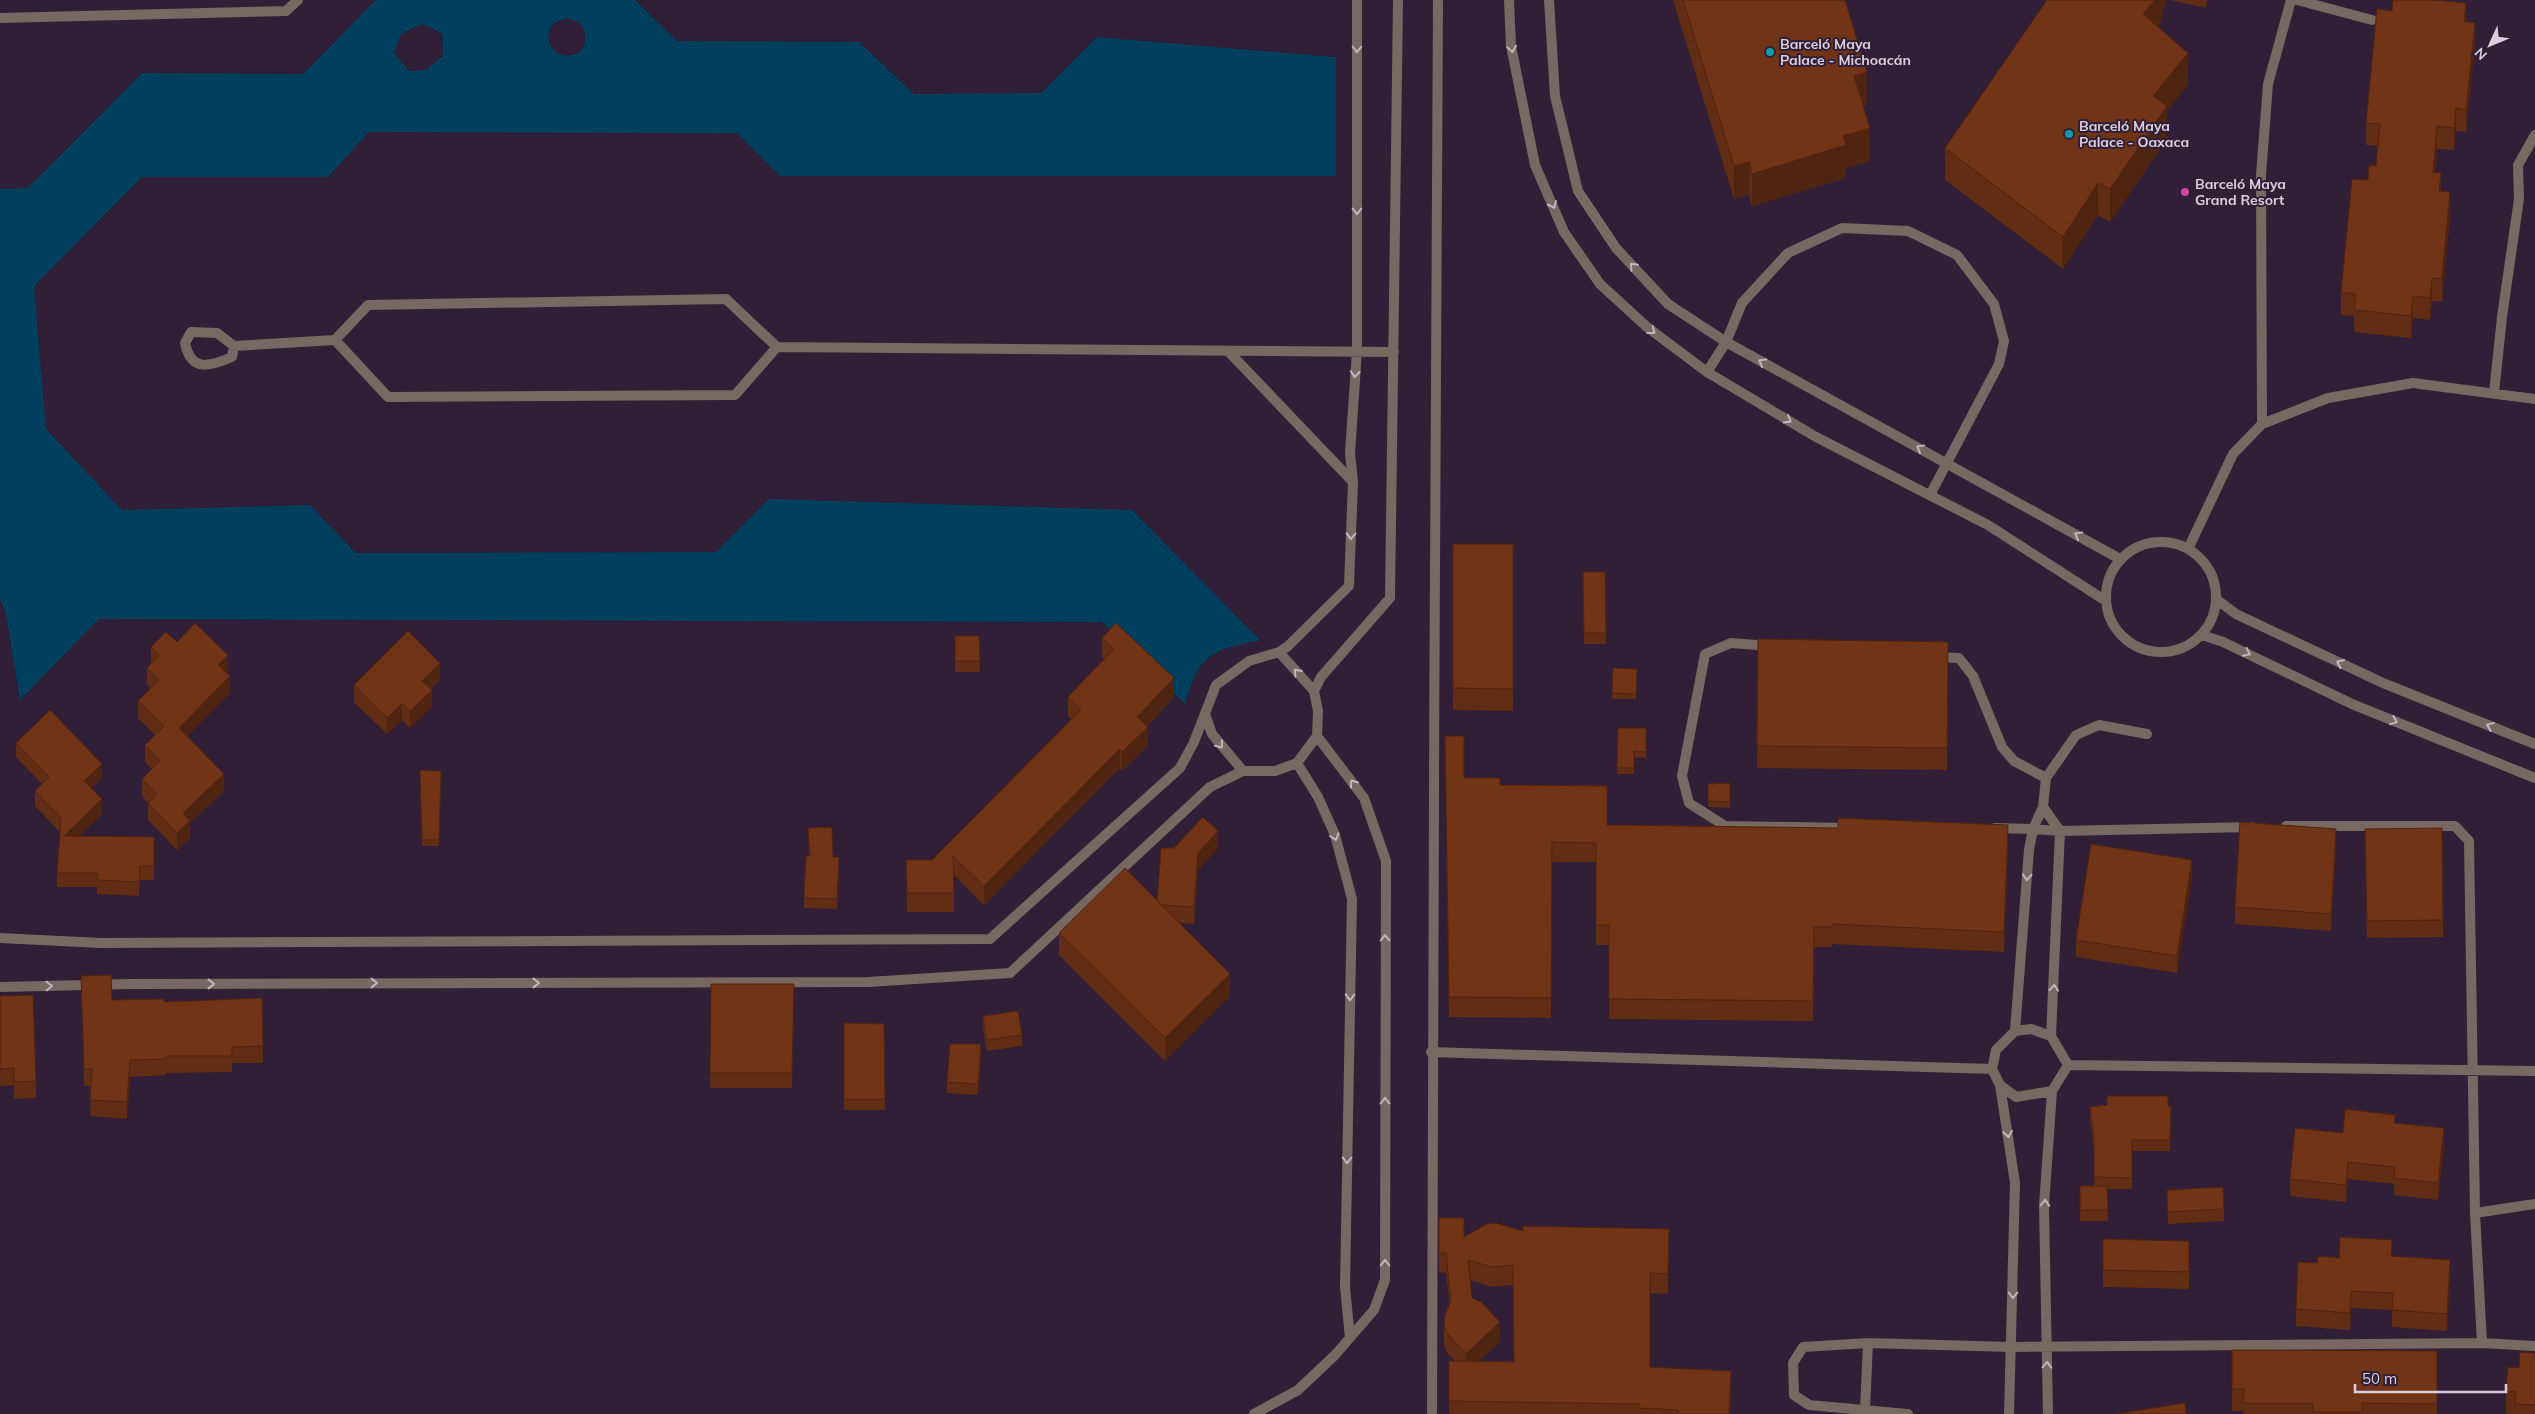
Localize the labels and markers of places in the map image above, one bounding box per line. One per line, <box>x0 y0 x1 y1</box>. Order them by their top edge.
place label: Barceló Maya Palace - Michoacán <box>1780 35 1911 69</box>
marker: Barceló Maya Palace - Michoacán <box>1764 46 1776 58</box>
place label: Barceló Maya Palace - Oaxaca <box>2079 117 2189 151</box>
marker: Barceló Maya Palace - Oaxaca <box>2063 128 2075 140</box>
place label: Barceló Maya Grand Resort <box>2195 175 2286 209</box>
marker: Barceló Maya Grand Resort <box>2179 186 2191 198</box>

